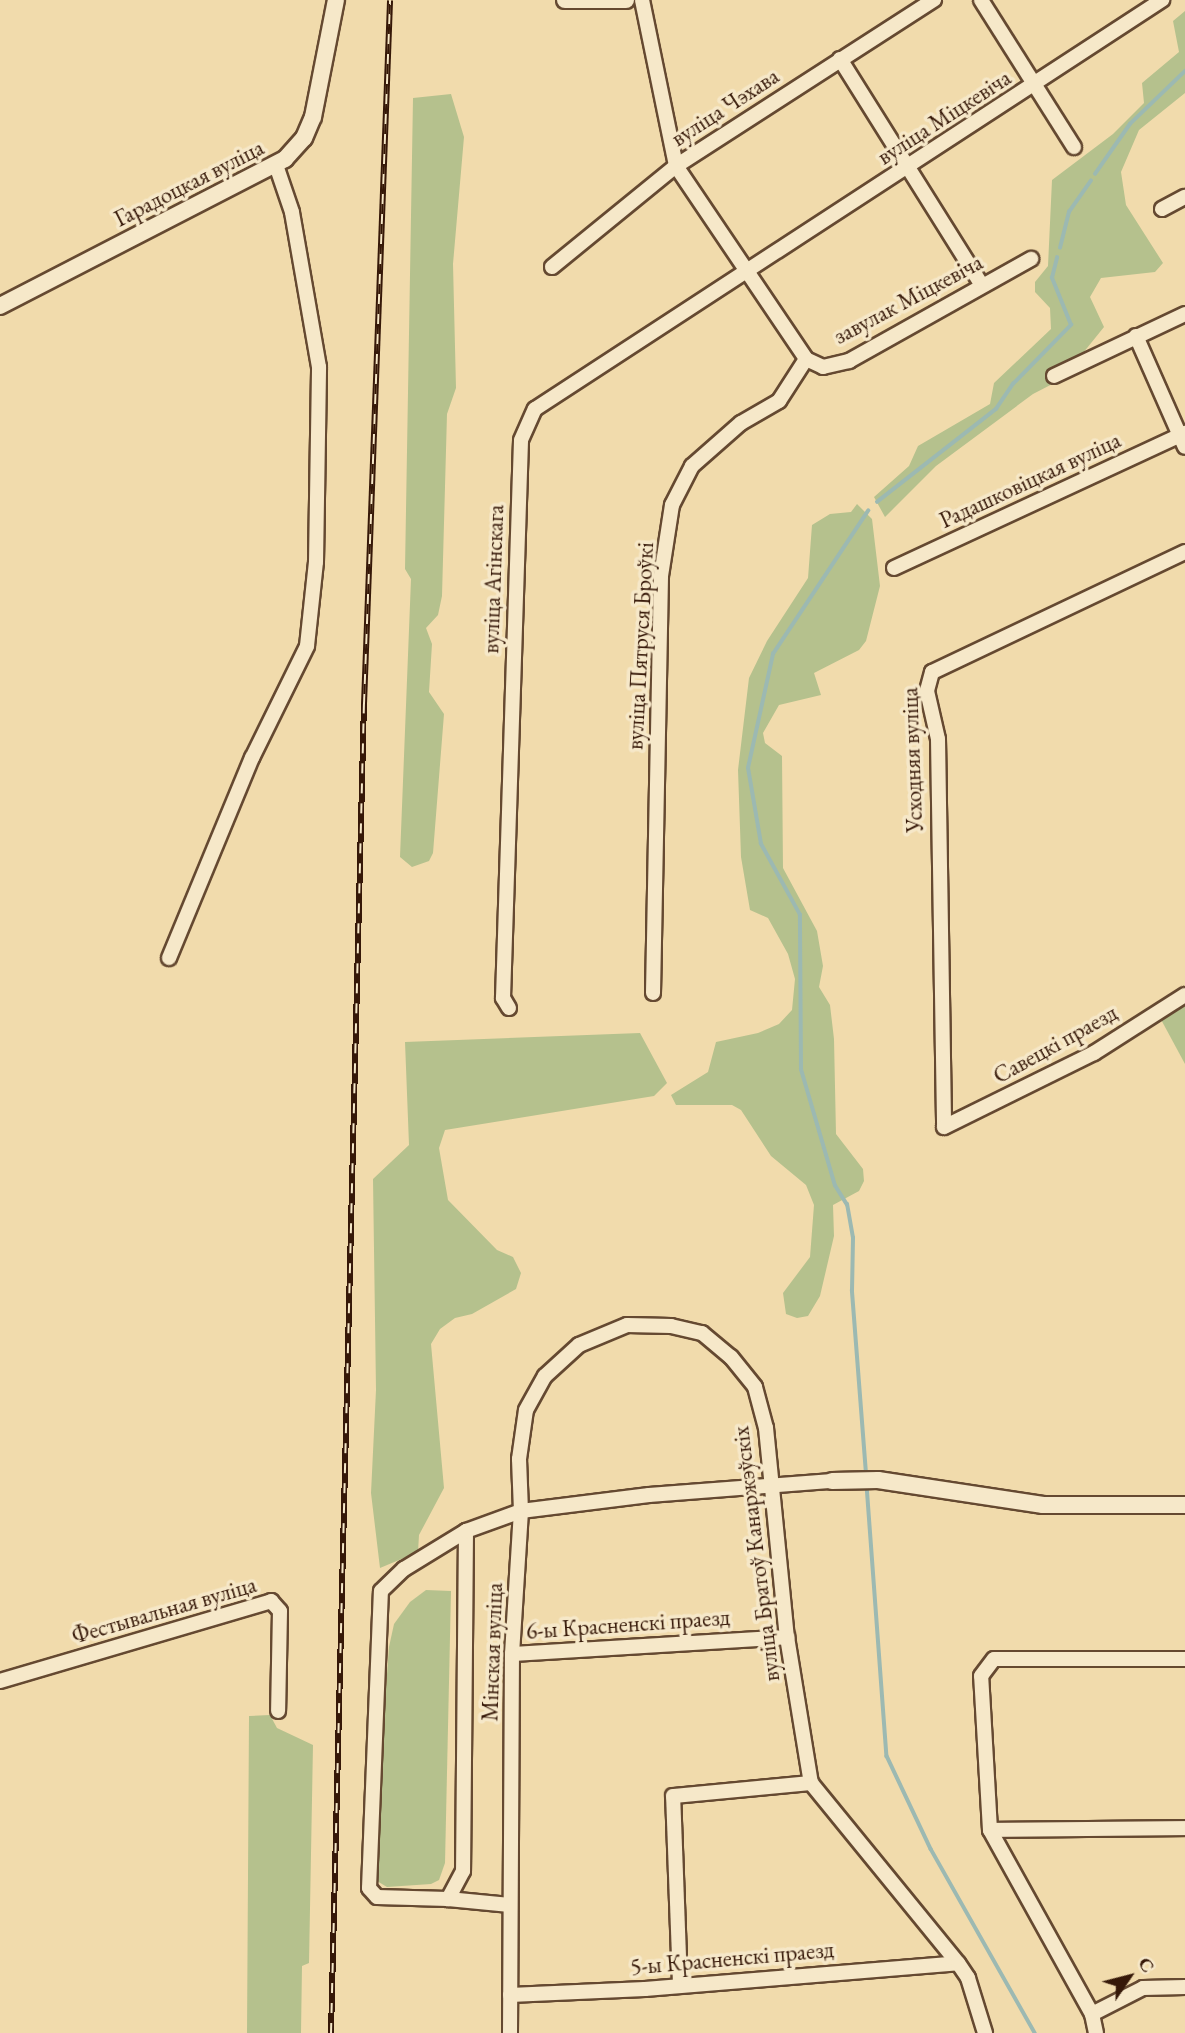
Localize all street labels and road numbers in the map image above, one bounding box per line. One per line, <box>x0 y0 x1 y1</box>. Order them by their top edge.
street label: вуліца Чэхава <box>666 62 784 152</box>
street label: вуліца Міцкевіча <box>872 64 1016 170</box>
street label: Гарадоцкая вуліца <box>110 133 268 233</box>
street label: завулак Міцкевіча <box>829 248 987 350</box>
street label: Радашковіцкая вуліца <box>935 426 1125 534</box>
street label: вуліца Агінскага <box>477 504 509 654</box>
street label: вуліца Пятруся Броўкі <box>621 542 659 750</box>
street label: Усходняя вуліца <box>896 687 928 833</box>
street label: Савецкі праезд <box>988 999 1122 1089</box>
street label: вуліца Братоў Канаржэўскіх <box>727 1425 785 1683</box>
street label: Фестывальная вуліца <box>69 1570 259 1650</box>
street label: Мінская вуліца <box>476 1582 508 1722</box>
street label: 6-ы Красненскі праезд <box>525 1603 731 1645</box>
street label: 5-ы Красненскі праезд <box>629 1935 835 1981</box>

